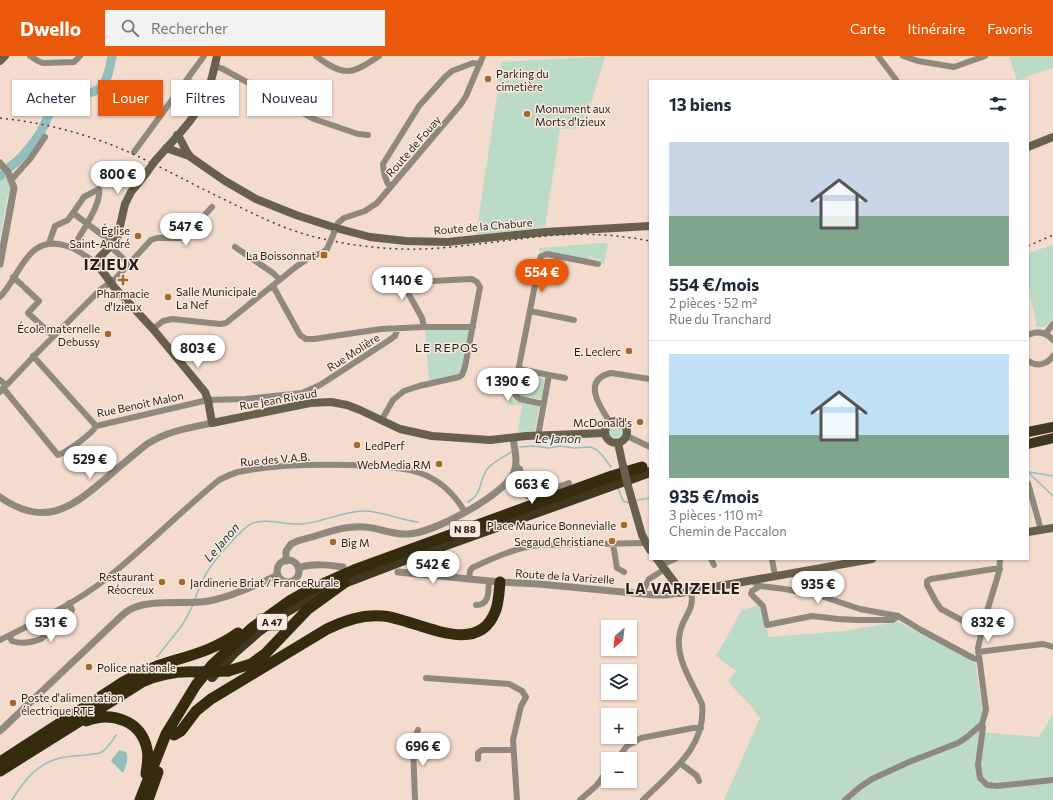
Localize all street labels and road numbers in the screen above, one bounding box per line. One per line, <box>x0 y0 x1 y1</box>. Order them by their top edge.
street label: Route de Fouay <box>383 113 443 179</box>
street label: Route de la Chabure <box>433 215 533 237</box>
street label: Rue Molière <box>324 330 382 374</box>
street label: Rue Jean Rivaud <box>238 386 318 413</box>
street label: Rue Benoit Malon <box>95 388 185 420</box>
street label: Rue des V.A.B. <box>240 449 311 469</box>
road number: N 88 <box>450 521 480 537</box>
street label: Route de la Varizelle <box>515 566 615 586</box>
road number: A 47 <box>257 614 287 630</box>

